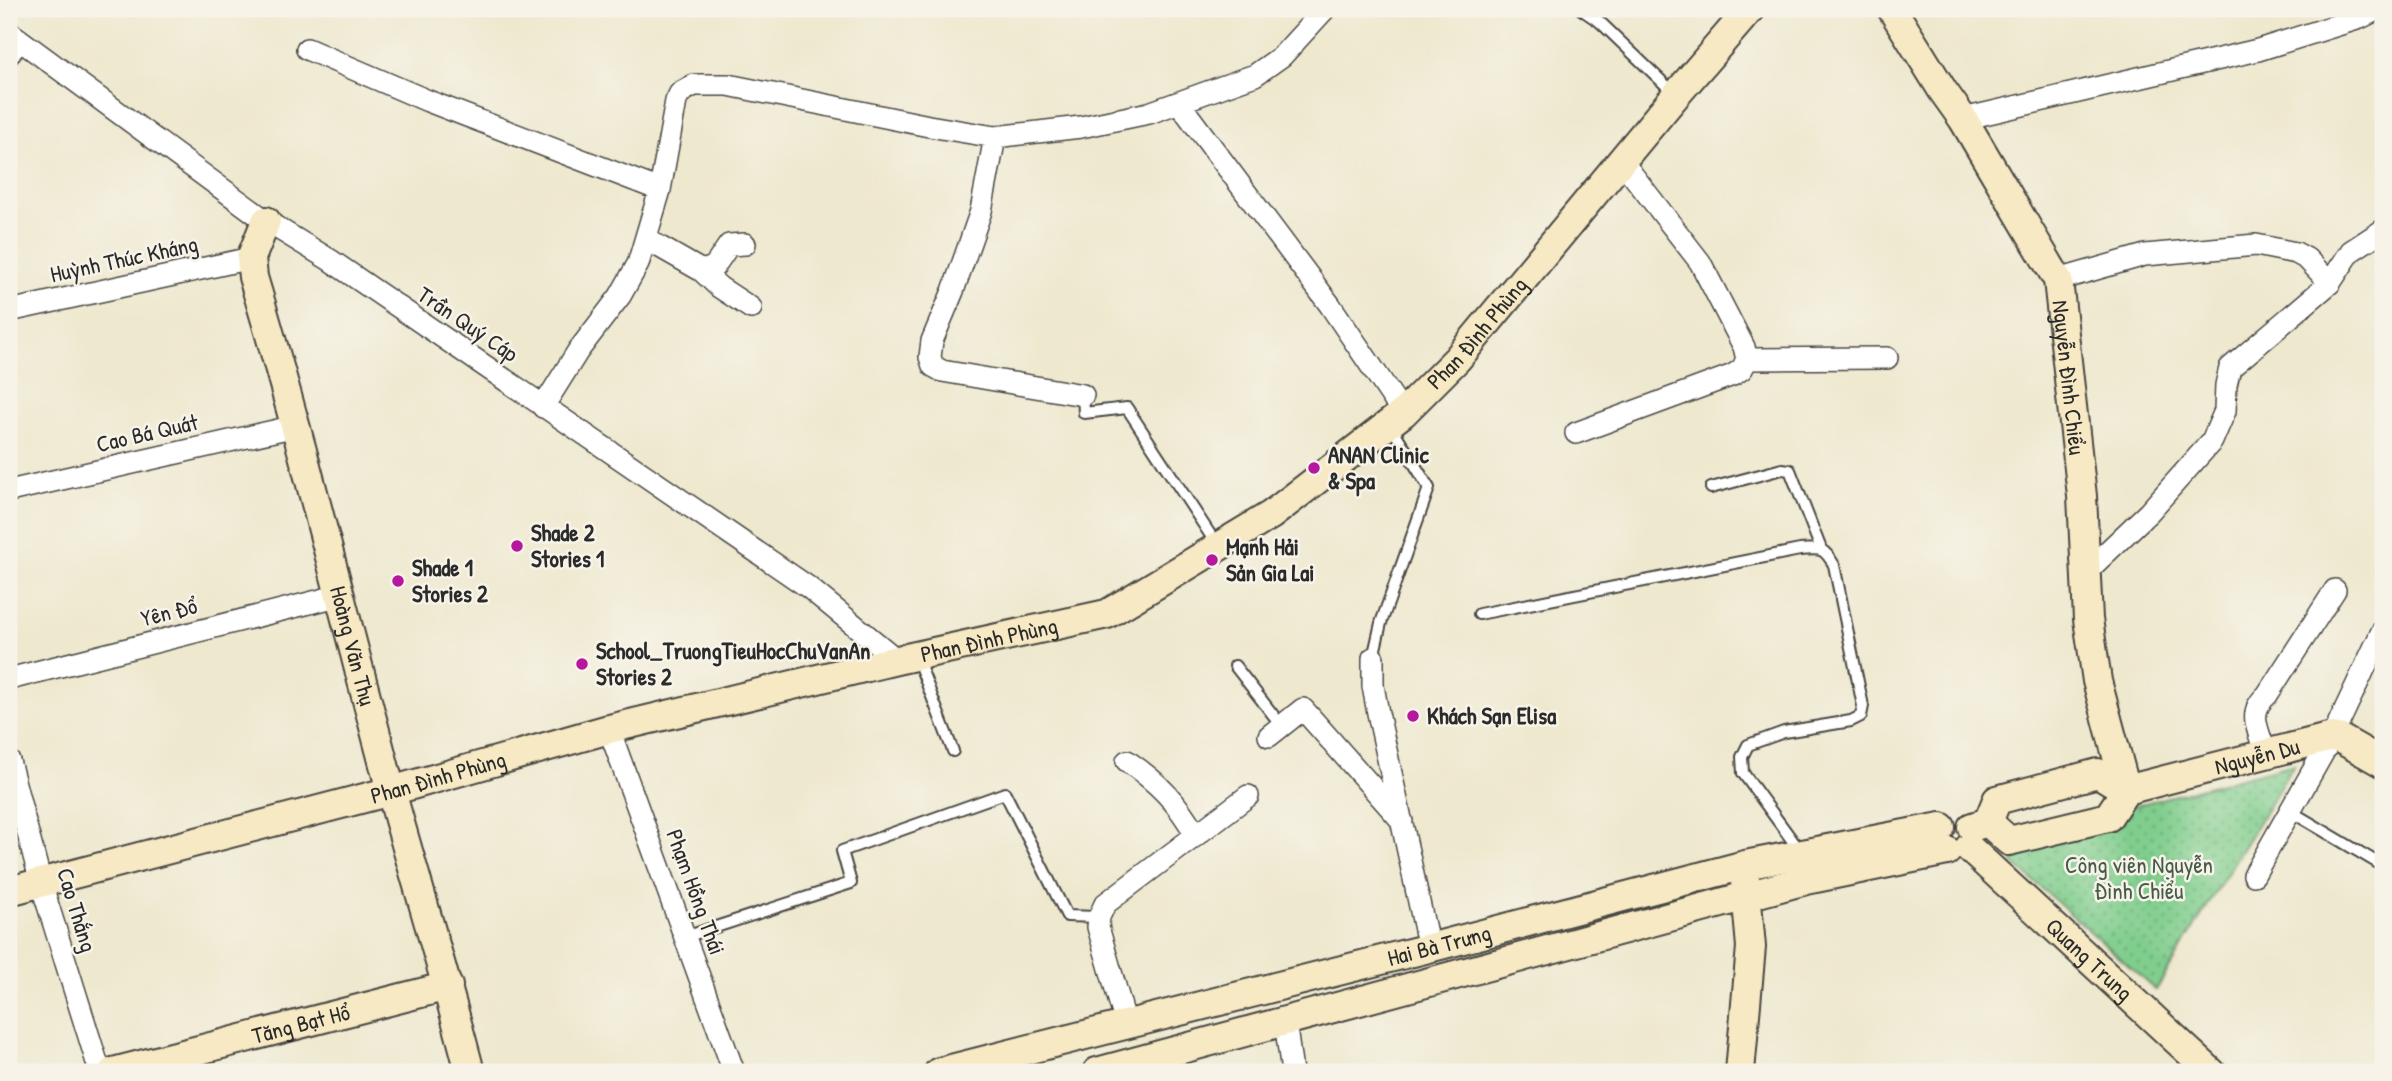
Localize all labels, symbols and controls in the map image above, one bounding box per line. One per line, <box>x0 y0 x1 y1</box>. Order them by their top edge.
street label: Huỳnh Thúc Kháng <box>47 228 201 289</box>
street label: Phan Đình Phùng <box>1419 270 1534 396</box>
street label: Trần Quý Cáp <box>412 279 525 369</box>
street label: Nguyễn Đình Chiểu <box>2045 299 2093 456</box>
street label: Cao Bá Quát <box>93 406 202 459</box>
place label: ANAN Clinic & Spa <box>1328 439 1430 497</box>
marker: ANAN Clinic & Spa <box>1306 460 1322 476</box>
place label: Shade 2 Stories 1 <box>531 517 604 574</box>
place label: Mạnh Hải Sản Gia Lai <box>1226 531 1314 588</box>
marker: Shade 2 Stories 1 <box>509 538 525 554</box>
place label: Shade 1 Stories 2 <box>412 552 488 609</box>
marker: Mạnh Hải Sản Gia Lai <box>1204 552 1220 568</box>
marker: Shade 1 Stories 2 <box>390 573 406 589</box>
street label: Hoàng Văn Thụ <box>323 582 384 709</box>
street label: Yên Đổ <box>138 590 200 633</box>
street label: Phan Đình Phùng <box>918 609 1060 669</box>
place label: School_TruongTieuHocChuVanAn Stories 2 <box>596 635 870 692</box>
marker: School_TruongTieuHocChuVanAn Stories 2 <box>574 656 590 672</box>
place label: Khách Sạn Elisa <box>1427 700 1556 731</box>
marker: Khách Sạn Elisa <box>1405 708 1421 724</box>
street label: Nguyễn Du <box>2211 730 2303 782</box>
street label: Phan Đình Phùng <box>367 743 509 811</box>
street label: Phạm Hồng Thái <box>659 825 733 959</box>
park label: Công viên Nguyễn Đình Chiểu <box>2065 849 2213 906</box>
street label: Cao Thắng <box>50 864 105 956</box>
street label: Quang Trung <box>2039 911 2140 1007</box>
street label: Hai Bà Trưng <box>1384 916 1494 973</box>
street label: Tăng Bạt Hổ <box>249 996 353 1051</box>

